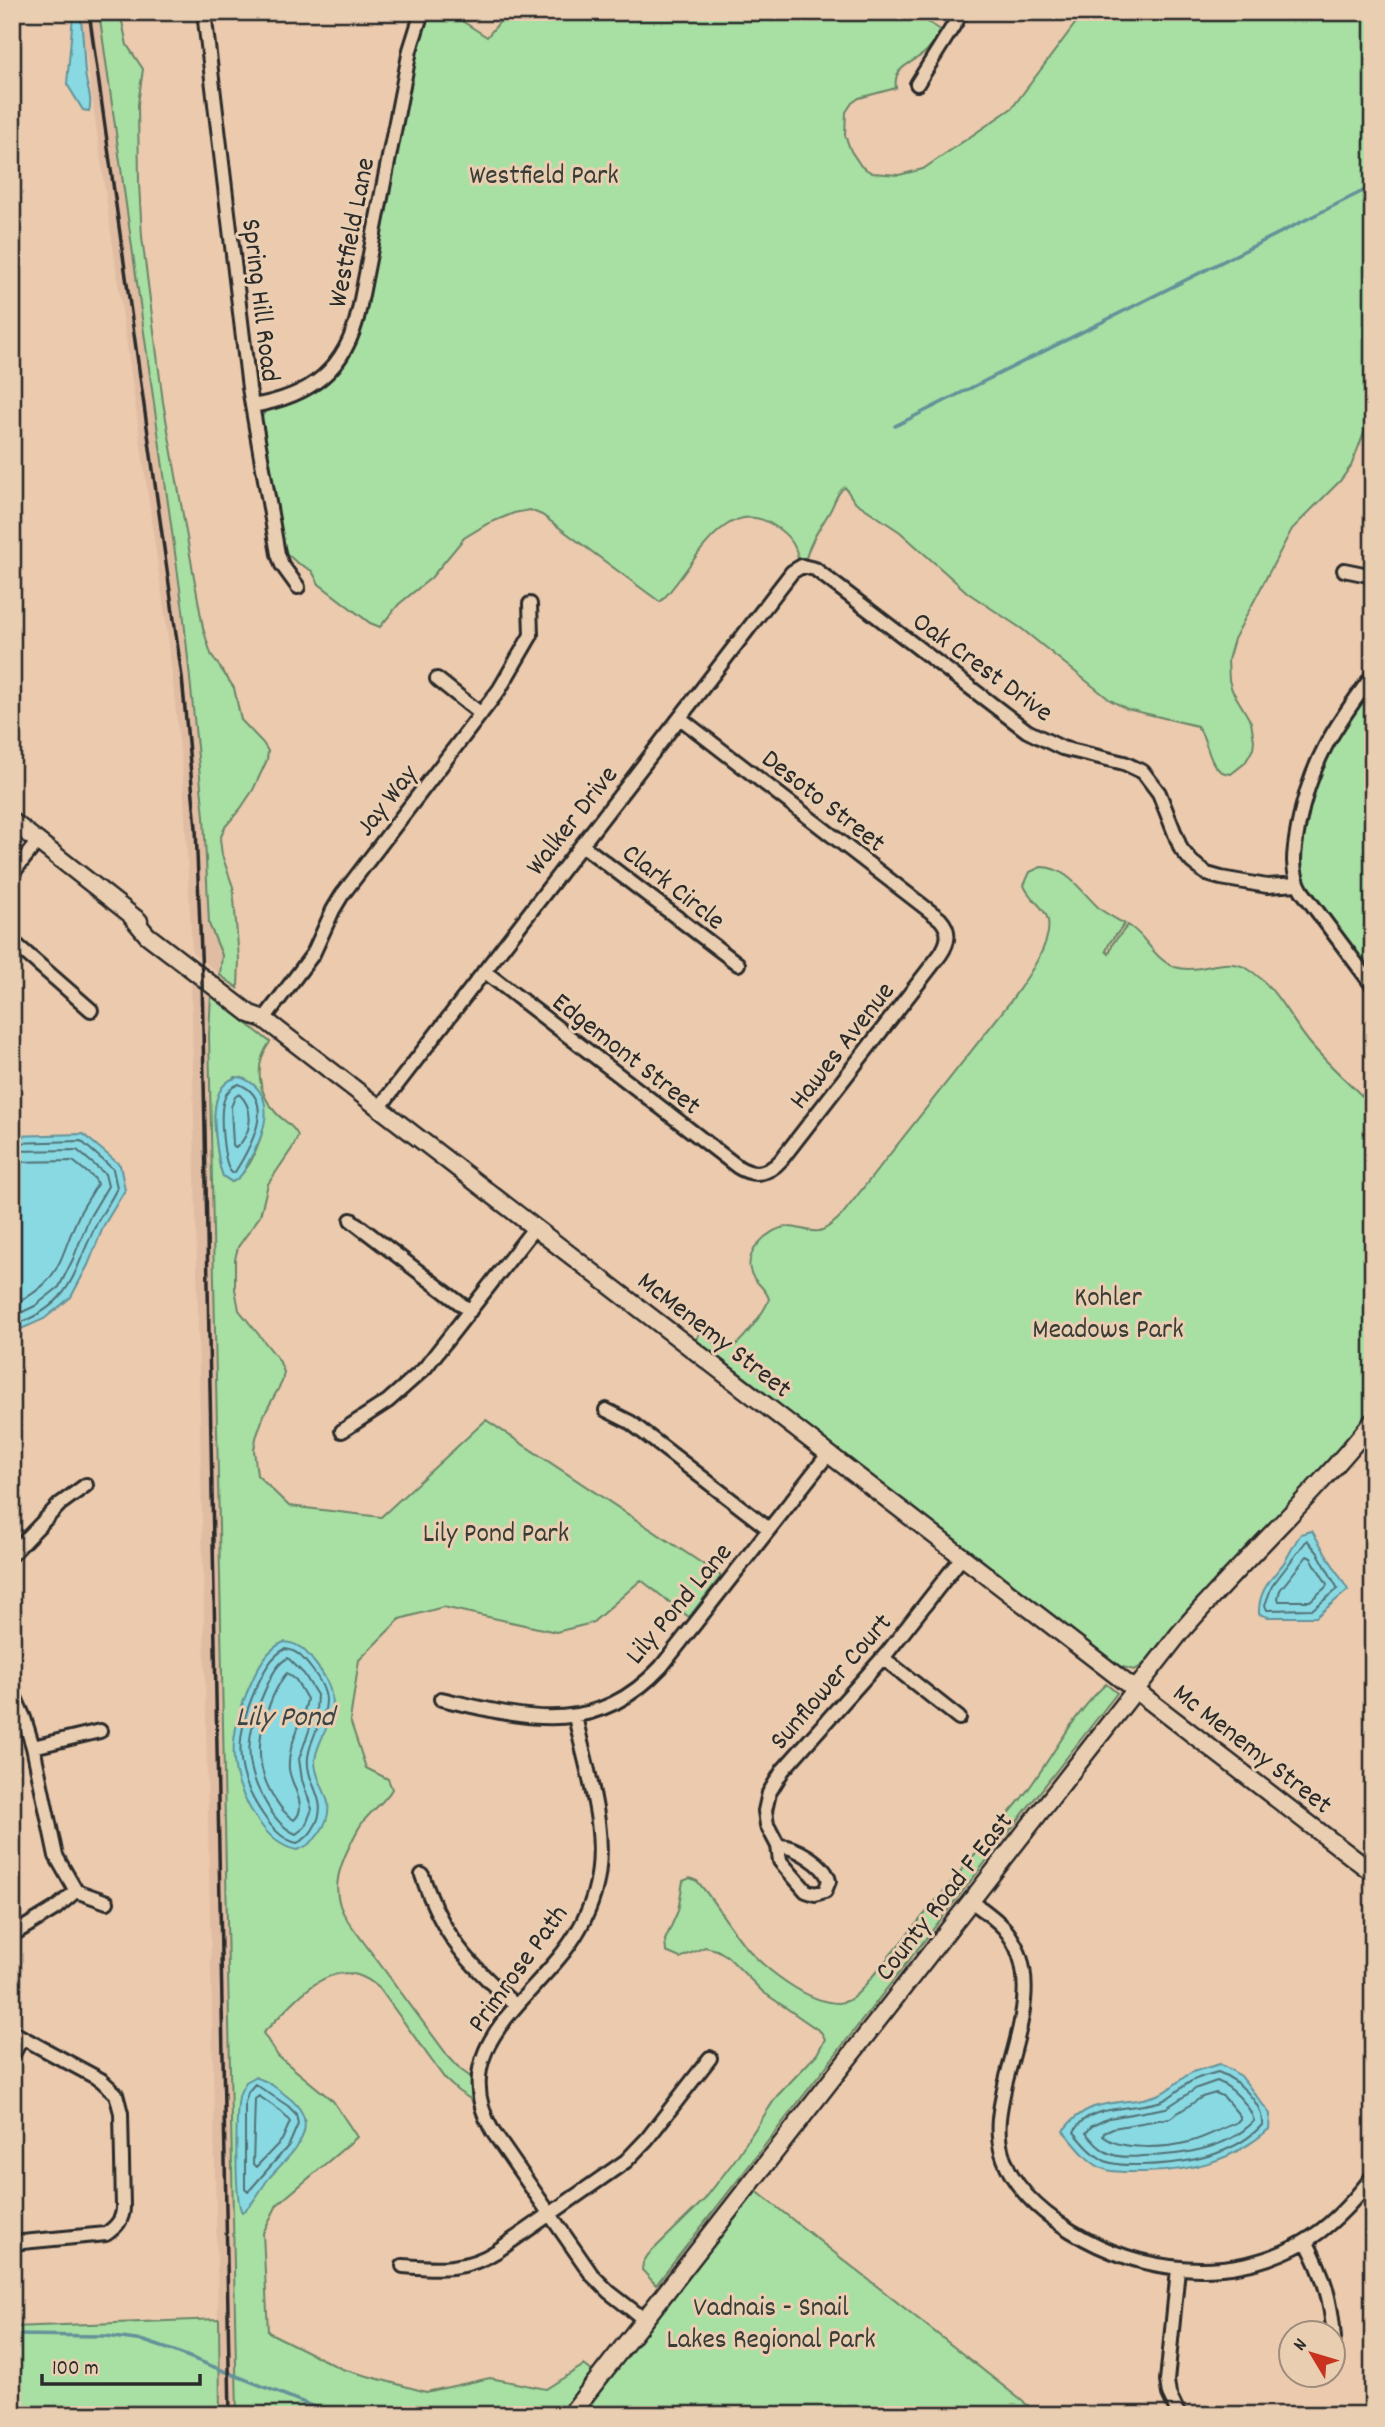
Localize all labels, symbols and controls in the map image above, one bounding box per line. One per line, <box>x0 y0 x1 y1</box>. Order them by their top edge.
street label: Westfield Lane <box>320 155 388 311</box>
park label: Westfield Park <box>469 158 619 198</box>
street label: Spring Hill Road <box>228 217 288 384</box>
street label: Oak Crest Drive <box>902 604 1060 734</box>
street label: Desoto Street <box>751 742 893 864</box>
street label: Jay Way <box>348 757 430 847</box>
street label: Walker Drive <box>518 758 630 886</box>
street label: Clark Circle <box>612 836 732 942</box>
street label: Hawes Avenue <box>781 975 907 1120</box>
street label: Edgemont Street <box>542 985 708 1127</box>
street label: McMenemy Street <box>627 1264 799 1410</box>
park label: Kohler Meadows Park <box>1032 1280 1184 1352</box>
park label: Lily Pond Park <box>423 1516 569 1556</box>
street label: Lily Pond Lane <box>618 1535 744 1675</box>
street label: Sunflower Court <box>762 1606 904 1761</box>
street label: Mc Menemy Street <box>1163 1676 1339 1826</box>
water label: Lily Pond <box>236 1698 338 1741</box>
street label: County Road F East <box>867 1805 1025 1991</box>
street label: Primrose Path <box>460 1898 580 2042</box>
park label: Vadnais - Snail Lakes Regional Park <box>666 2290 876 2362</box>
north arrow <box>1276 2318 1346 2388</box>
text: N <box>1288 2334 1315 2358</box>
scale bar <box>42 2343 200 2387</box>
text: 100 m <box>52 2355 99 2385</box>

